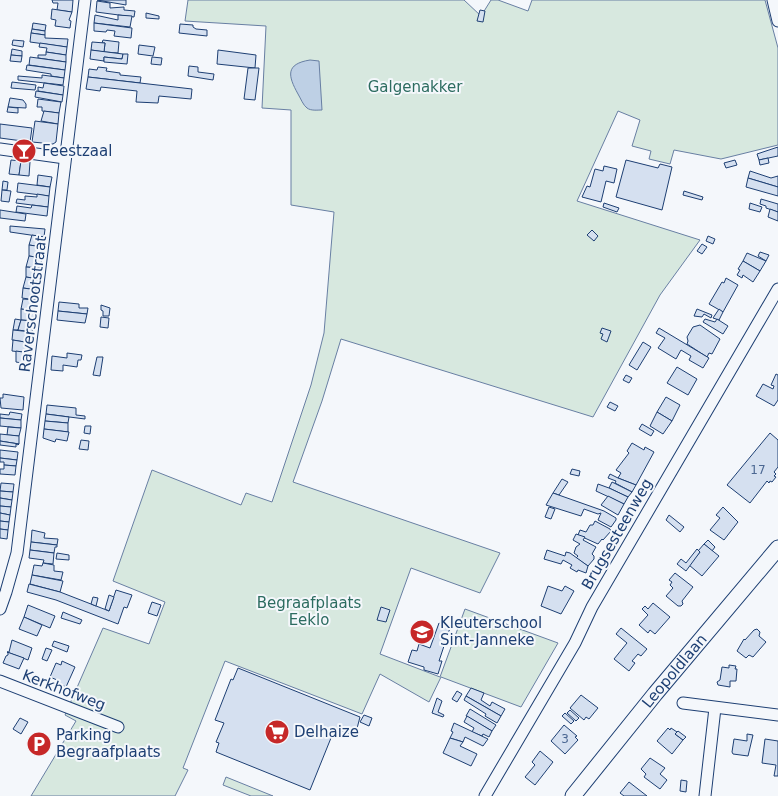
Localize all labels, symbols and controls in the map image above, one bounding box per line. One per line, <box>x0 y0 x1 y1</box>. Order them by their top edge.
park label: Galgenakker <box>368 78 463 96</box>
bar icon: Feestzaal <box>11 138 37 164</box>
place label: Feestzaal <box>42 142 112 160</box>
street label: Raverschootstraat <box>16 235 50 373</box>
house number: 17 <box>750 463 766 477</box>
street label: Brugsesteenweg <box>578 475 656 593</box>
park label: Begraafplaats Eeklo <box>257 594 361 629</box>
place label: Kleuterschool Sint-Janneke <box>440 614 542 649</box>
school or university icon: Kleuterschool Sint-Janneke <box>409 619 435 645</box>
street label: Leopoldlaan <box>638 630 711 712</box>
street label: Kerkhofweg <box>20 666 108 714</box>
supermarket icon: Delhaize <box>264 719 290 745</box>
place label: Delhaize <box>294 723 359 741</box>
place label: Parking Begraafplaats <box>56 726 161 761</box>
parking icon: Parking Begraafplaats <box>26 731 52 757</box>
house number: 3 <box>561 732 569 746</box>

